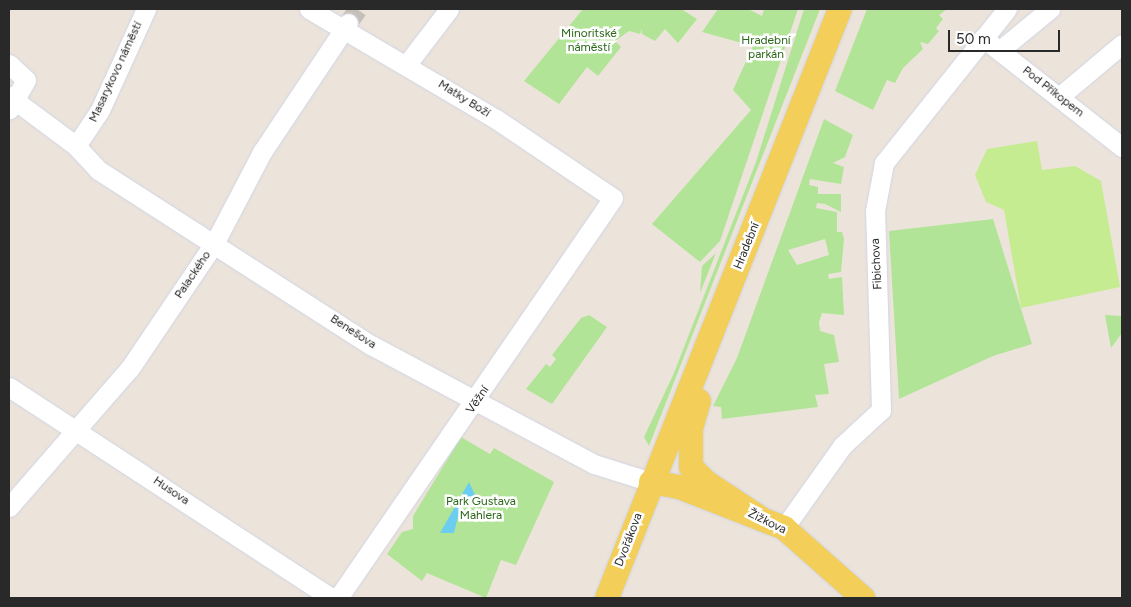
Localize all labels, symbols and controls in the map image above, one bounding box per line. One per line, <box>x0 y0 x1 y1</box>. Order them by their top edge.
street label: Masarykovo náměstí <box>86 19 146 125</box>
scale bar <box>951 20 1064 52</box>
park label: Minoritské náměstí <box>561 27 617 55</box>
text: 50 m <box>956 30 991 48</box>
park label: Hradební parkán <box>741 34 791 62</box>
street label: Pod Příkopem <box>1019 64 1087 120</box>
street label: Matky Boží <box>435 77 493 121</box>
street label: Hradební <box>731 220 763 272</box>
street label: Fibichova <box>868 238 886 290</box>
street label: Palackého <box>172 249 214 301</box>
street label: Benešova <box>327 312 379 352</box>
street label: Věžní <box>464 383 492 417</box>
street label: Husova <box>150 474 192 508</box>
park label: Park Gustava Mahlera <box>446 495 516 523</box>
street label: Žižkova <box>745 507 789 537</box>
street label: Dvořákova <box>612 511 646 569</box>

